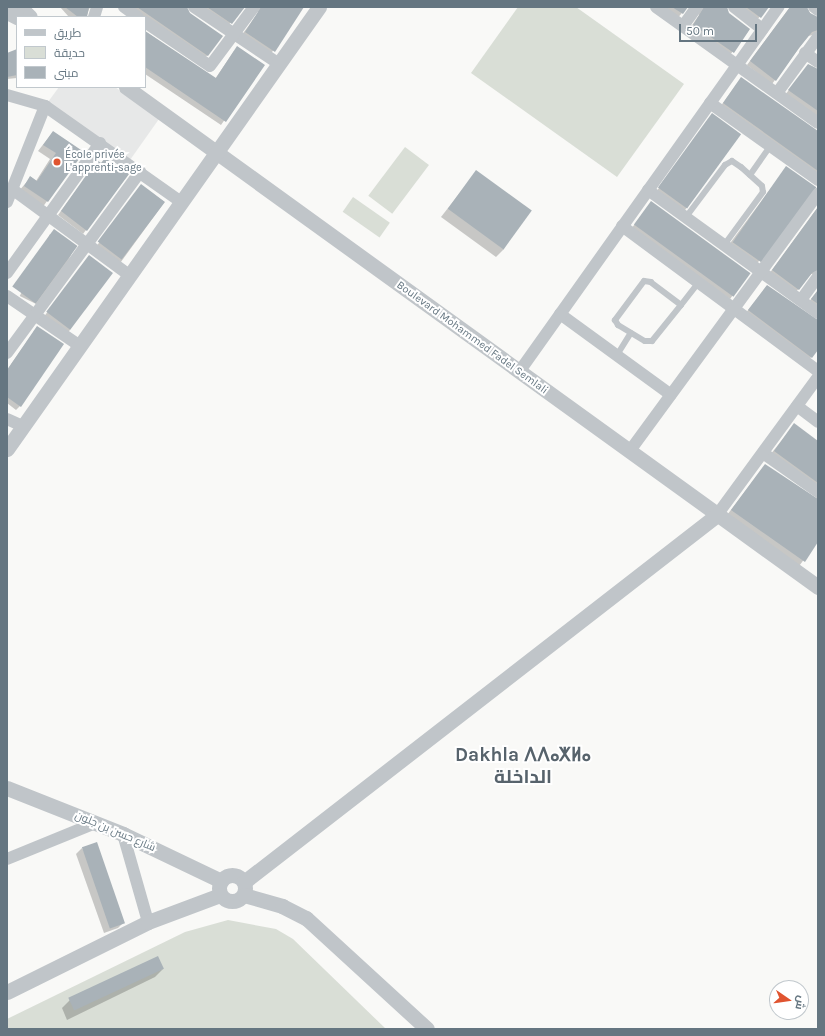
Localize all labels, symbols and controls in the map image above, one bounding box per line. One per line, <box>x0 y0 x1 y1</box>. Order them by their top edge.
legend <box>16 16 146 88</box>
scale bar <box>681 16 759 42</box>
text: 50 m <box>686 24 714 38</box>
text: طريق <box>54 26 81 40</box>
text: حديقة <box>54 46 85 60</box>
text: مبنى <box>54 66 79 80</box>
place label: École privée L'apprenti-sage <box>65 149 142 175</box>
marker: École privée L'apprenti-sage <box>52 157 62 167</box>
street label: Boulevard Mohammed Fadel Semlali <box>394 279 550 397</box>
district label: Dakhla ⴷⴷⴰⵅⵍⴰ الداخلة <box>455 745 591 789</box>
street label: شارع حسن بن جلون <box>73 809 157 855</box>
north arrow <box>769 980 809 1020</box>
text: ش <box>792 994 808 1011</box>

